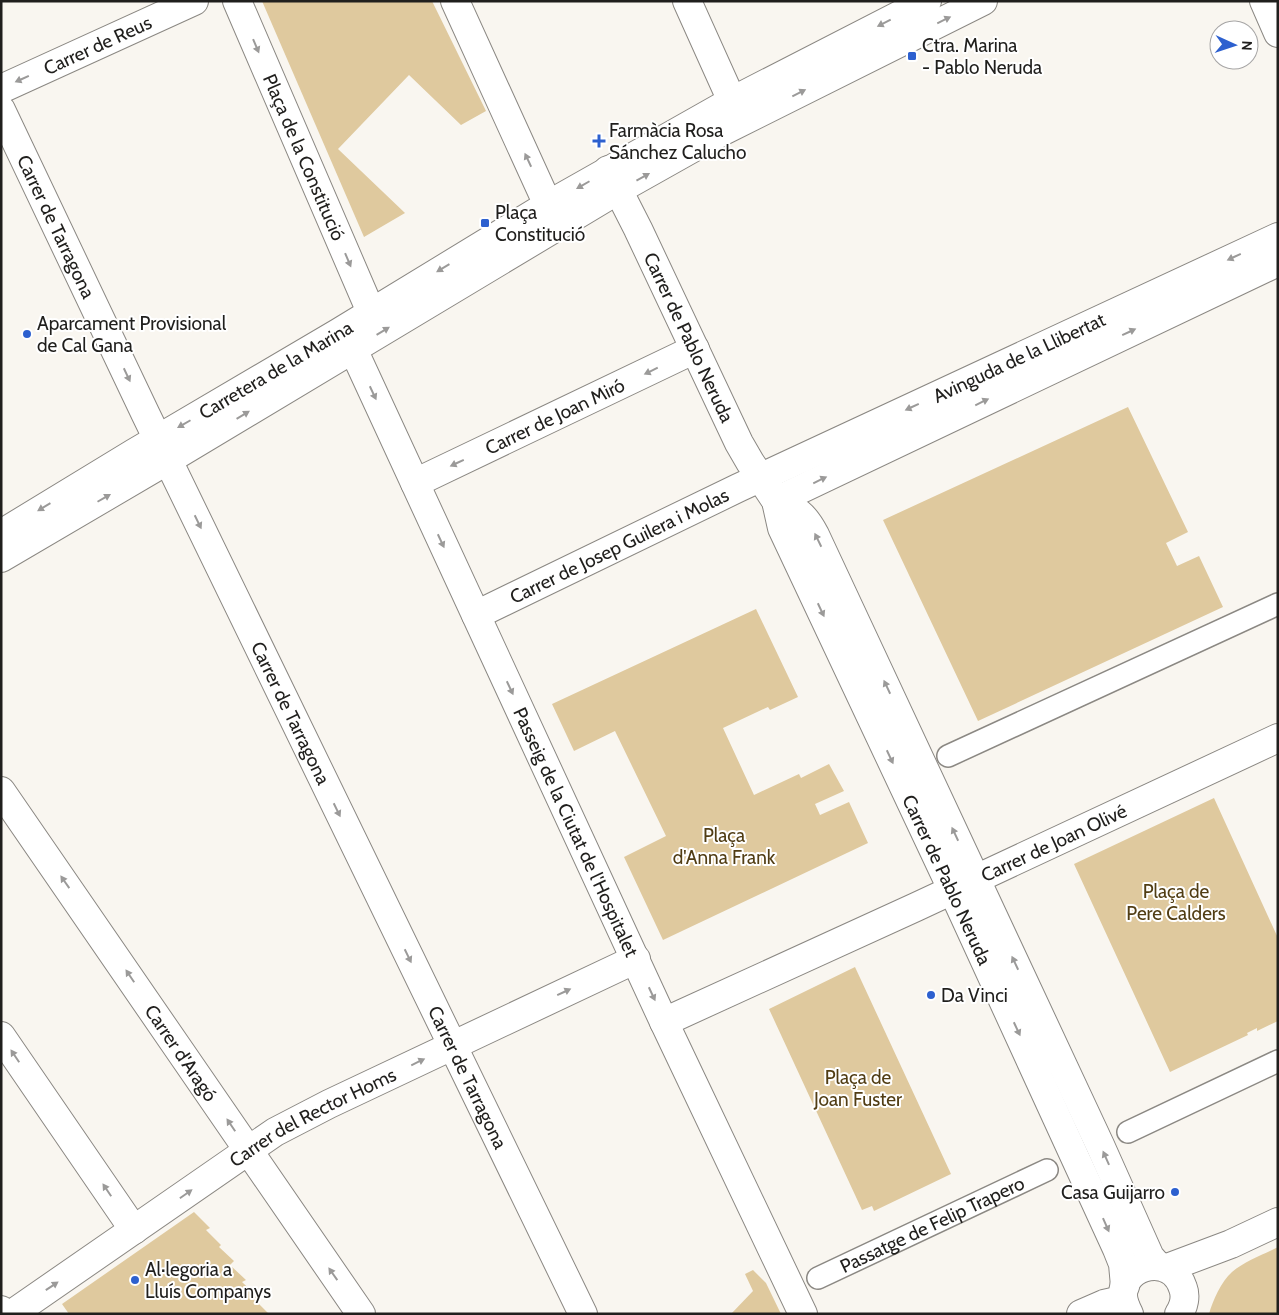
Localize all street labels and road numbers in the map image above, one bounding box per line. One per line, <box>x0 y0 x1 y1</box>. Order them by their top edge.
street label: Carrer de Reus <box>40 11 155 80</box>
street label: Plaça de la Constitució <box>258 70 350 244</box>
street label: Carrer de Tarragona <box>12 151 100 302</box>
street label: Carrer de Pablo Neruda <box>639 249 739 426</box>
street label: Avinguda de la Llibertat <box>930 308 1109 408</box>
street label: Carretera de la Marina <box>195 316 357 424</box>
street label: Carrer de Joan Miró <box>482 373 628 460</box>
street label: Carrer de Josep Guilera i Molas <box>506 483 733 609</box>
street label: Carrer de Tarragona <box>246 638 335 788</box>
street label: Passeig de la Ciutat de l'Hospitalet <box>508 704 643 961</box>
street label: Carrer de Pablo Neruda <box>897 791 996 969</box>
street label: Carrer de Joan Olivé <box>977 799 1131 887</box>
street label: Carrer d'Aragó <box>140 1000 222 1106</box>
street label: Carrer de Tarragona <box>423 1002 512 1153</box>
street label: Carrer del Rector Homs <box>225 1063 400 1172</box>
street label: Passatge de Felip Trapero <box>836 1171 1028 1278</box>

